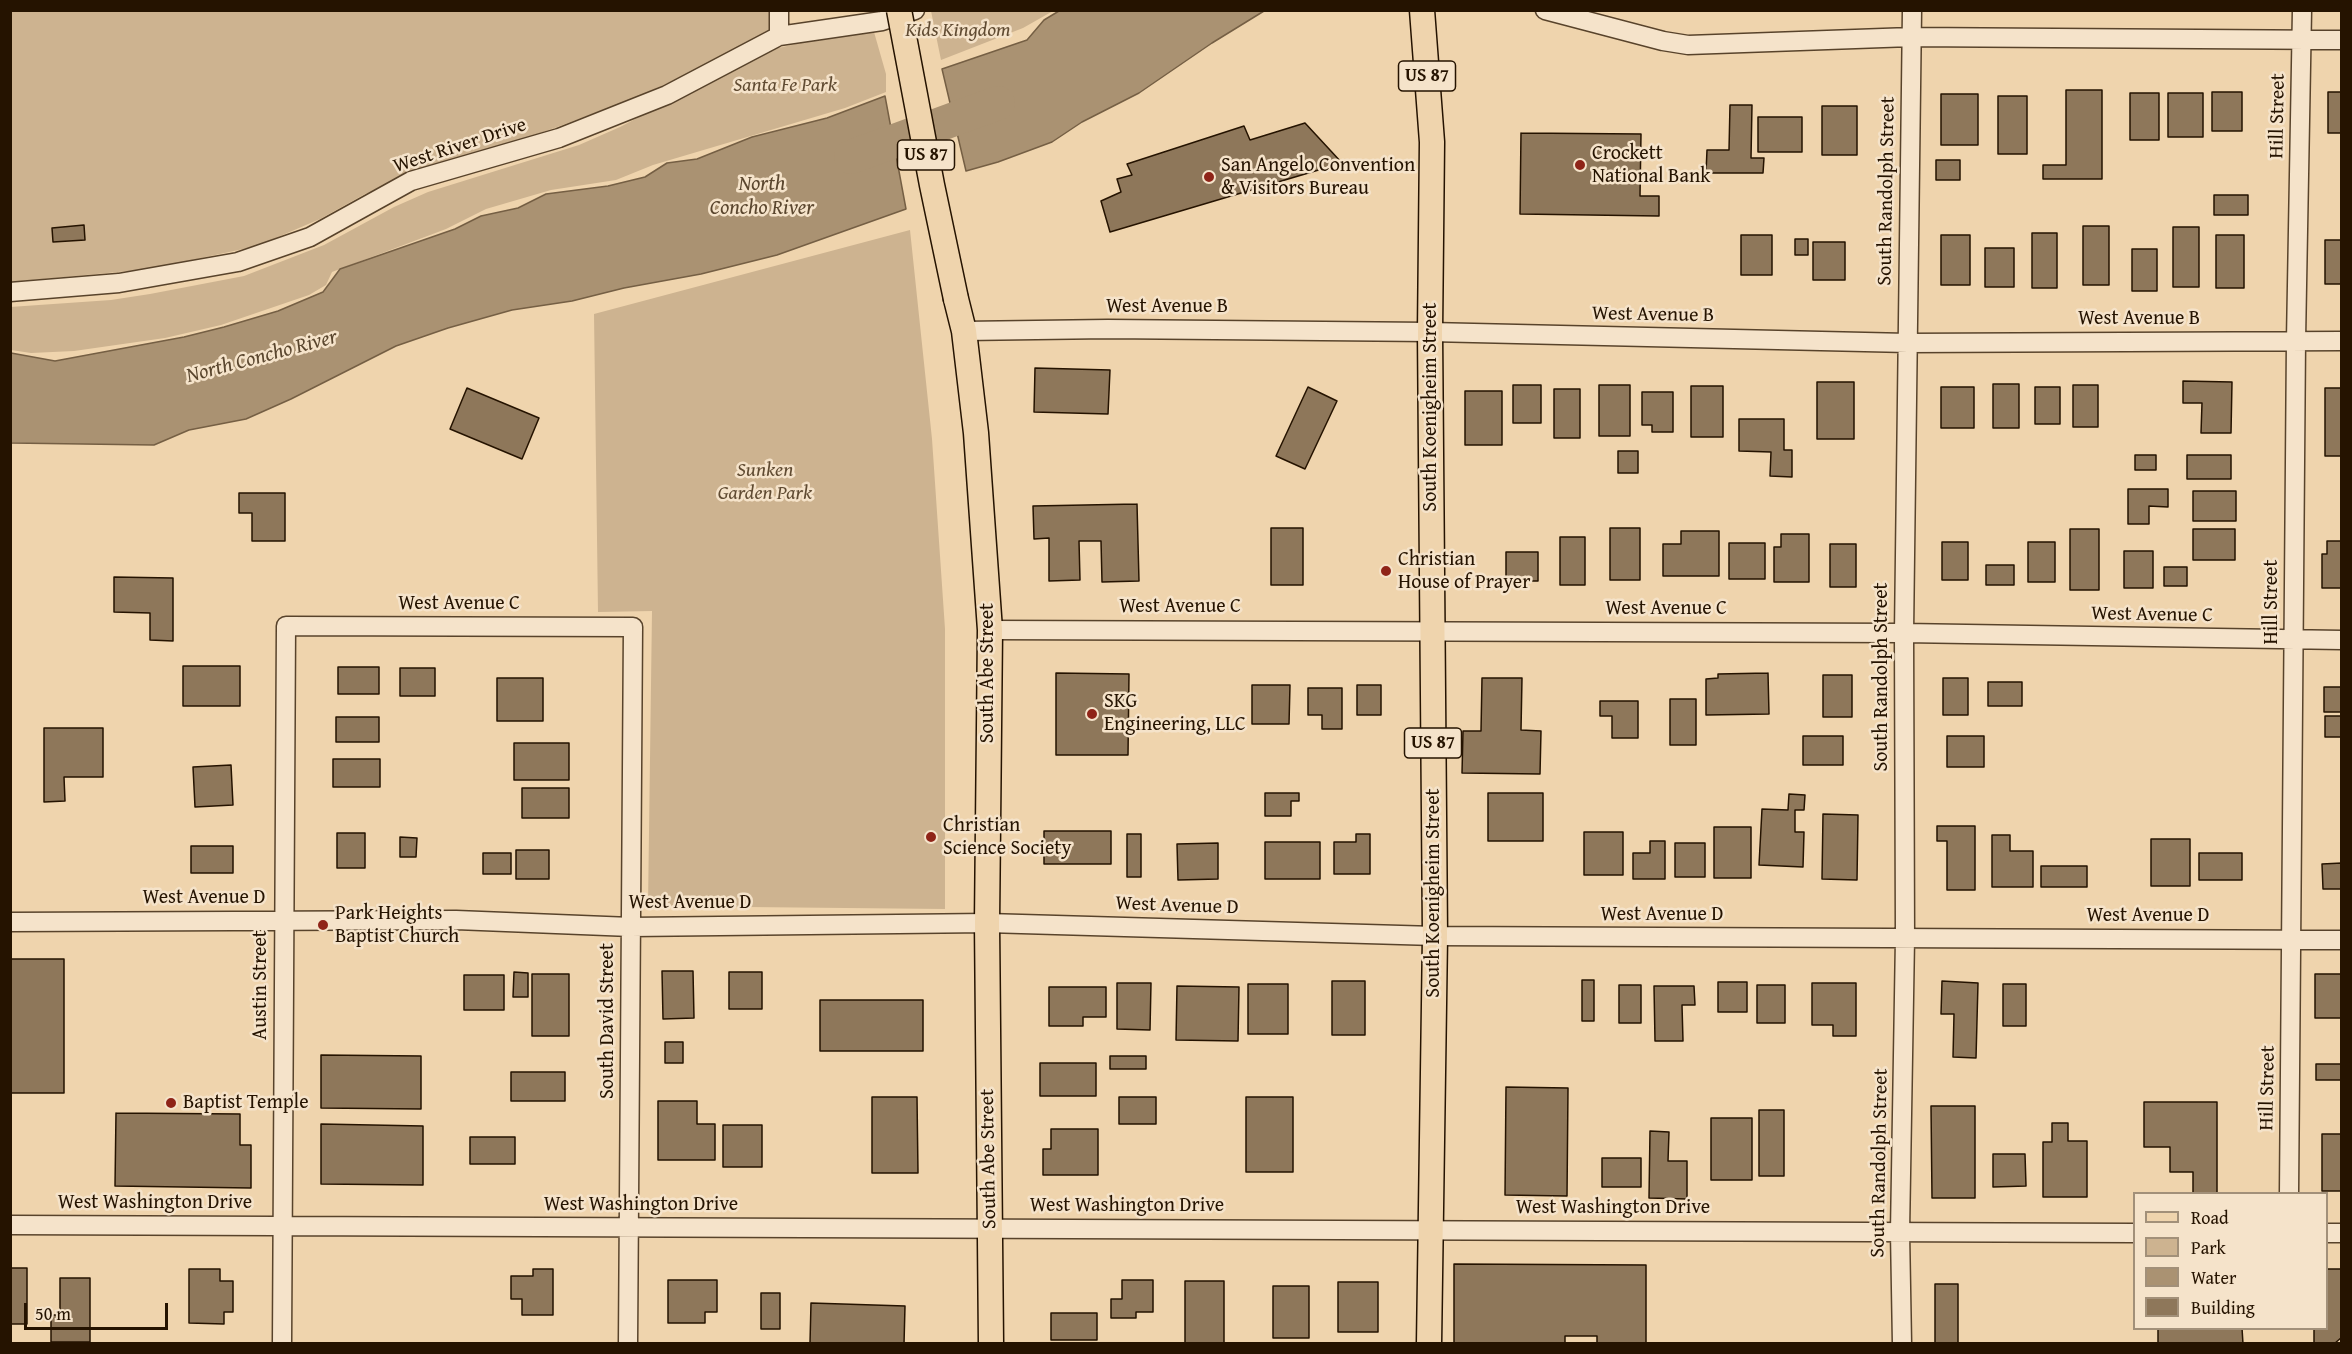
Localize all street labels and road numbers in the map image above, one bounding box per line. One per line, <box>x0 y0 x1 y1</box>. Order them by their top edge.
road number: US 87 <box>1398 61 1456 91</box>
street label: Hill Street <box>2265 73 2291 159</box>
street label: South Randolph Street <box>1873 96 1901 286</box>
street label: West River Drive <box>390 113 530 179</box>
road number: US 87 <box>898 140 954 170</box>
street label: West Avenue B <box>1106 295 1228 319</box>
street label: South Koenigheim Street <box>1419 302 1443 512</box>
street label: West Avenue B <box>1592 302 1714 328</box>
street label: West Avenue B <box>2078 307 2200 331</box>
street label: Hill Street <box>2260 559 2284 645</box>
street label: South Randolph Street <box>1870 582 1894 772</box>
street label: West Avenue C <box>398 592 520 616</box>
street label: West Avenue C <box>1119 595 1241 619</box>
street label: West Avenue C <box>1605 597 1727 621</box>
street label: West Avenue C <box>2091 602 2213 628</box>
street label: South Abe Street <box>976 603 1000 743</box>
road number: US 87 <box>1404 728 1462 758</box>
street label: South Koenigheim Street <box>1422 788 1446 998</box>
street label: West Avenue D <box>142 886 266 910</box>
street label: West Avenue D <box>628 891 752 915</box>
street label: West Avenue D <box>1115 892 1239 920</box>
street label: West Avenue D <box>1600 903 1724 927</box>
street label: West Avenue D <box>2086 904 2210 928</box>
street label: Austin Street <box>249 930 273 1040</box>
street label: South David Street <box>596 943 620 1099</box>
street label: Hill Street <box>2255 1045 2281 1131</box>
street label: South Randolph Street <box>1866 1068 1894 1258</box>
street label: South Abe Street <box>976 1089 1002 1229</box>
street label: West Washington Drive <box>58 1191 252 1215</box>
street label: West Washington Drive <box>544 1193 738 1217</box>
street label: West Washington Drive <box>1030 1194 1224 1218</box>
street label: West Washington Drive <box>1516 1196 1710 1220</box>

